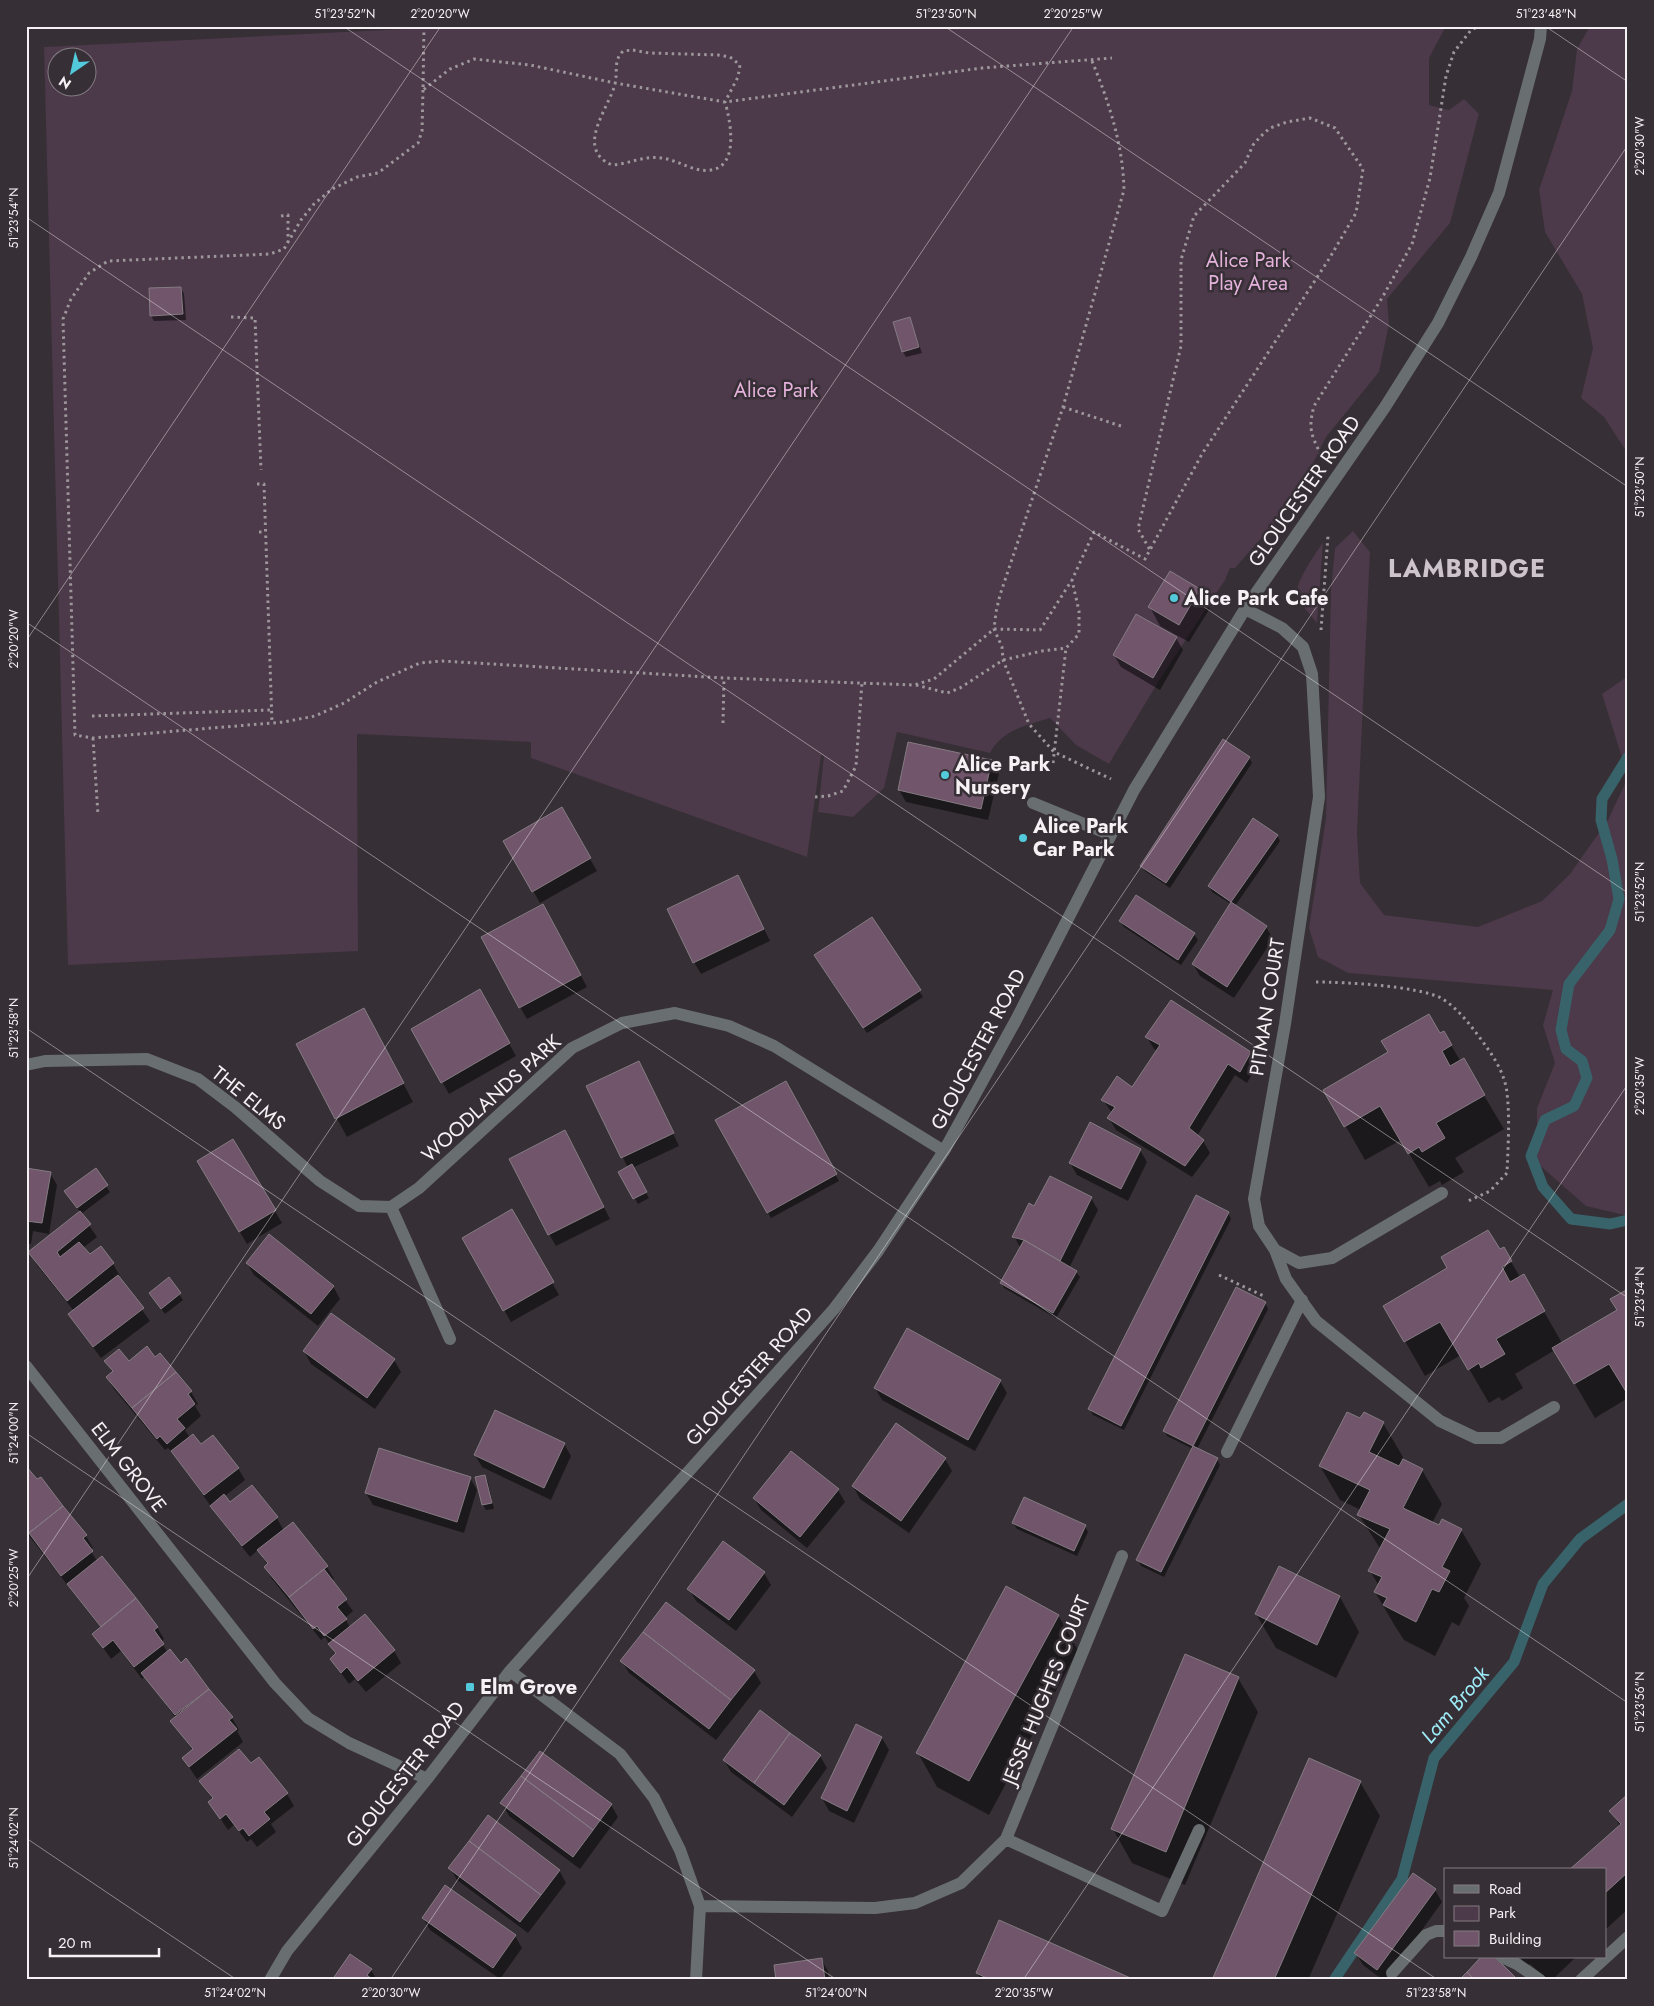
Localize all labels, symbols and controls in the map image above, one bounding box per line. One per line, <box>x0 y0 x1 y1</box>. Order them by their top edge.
text: 51°23'52"N <box>315 5 375 23</box>
text: 2°20'20"W <box>410 5 470 23</box>
text: 51°23'50"N <box>915 5 977 23</box>
text: 2°20'25"W <box>1044 5 1102 23</box>
text: 51°23'48"N <box>1516 5 1576 23</box>
north arrow <box>48 48 98 98</box>
text: N <box>55 71 75 94</box>
text: 2°20'30"W <box>1631 116 1649 175</box>
text: 51°23'54"N <box>5 188 23 248</box>
park label: Alice Park Play Area <box>1206 246 1290 298</box>
park label: Alice Park <box>734 376 818 405</box>
street label: GLOUCESTER ROAD <box>1241 410 1368 573</box>
text: 51°23'50"N <box>1631 456 1649 518</box>
district label: LAMBRIDGE <box>1388 550 1546 586</box>
place label: Alice Park Cafe <box>1183 584 1329 613</box>
marker: Alice Park Cafe <box>1168 592 1180 604</box>
text: 2°20'20"W <box>5 609 23 669</box>
place label: Alice Park Nursery <box>954 750 1051 802</box>
marker: Alice Park Nursery <box>939 769 951 781</box>
place label: Alice Park Car Park <box>1032 812 1129 864</box>
marker: Alice Park Car Park <box>1017 832 1029 844</box>
text: 51°23'52"N <box>1631 862 1649 922</box>
street label: PITMAN COURT <box>1242 936 1293 1078</box>
street label: GLOUCESTER ROAD <box>924 964 1033 1135</box>
text: 51°23'58"N <box>5 998 23 1058</box>
street label: WOODLANDS PARK <box>415 1027 568 1169</box>
text: 2°20'35"W <box>1631 1057 1649 1115</box>
street label: THE ELMS <box>205 1060 292 1137</box>
text: 51°23'54"N <box>1631 1267 1649 1327</box>
street label: GLOUCESTER ROAD <box>679 1300 820 1452</box>
text: 51°24'00"N <box>5 1402 23 1464</box>
street label: ELM GROVE <box>84 1416 173 1519</box>
text: 2°20'25"W <box>5 1549 23 1607</box>
street label: JESSE HUGHES COURT <box>994 1591 1098 1792</box>
water label: Lam Brook <box>1414 1659 1497 1750</box>
text: 51°23'56"N <box>1631 1672 1649 1732</box>
place label: Elm Grove <box>480 1673 577 1702</box>
marker: Elm Grove <box>464 1681 476 1693</box>
street label: GLOUCESTER ROAD <box>339 1695 472 1854</box>
text: 51°24'02"N <box>5 1807 23 1869</box>
legend <box>1444 1868 1606 1958</box>
text: Road <box>1489 1878 1521 1900</box>
text: Park <box>1489 1902 1516 1924</box>
scale bar <box>50 1926 159 1958</box>
text: Building <box>1489 1928 1541 1950</box>
text: 20 m <box>58 1932 92 1954</box>
text: 51°24'02"N <box>204 1984 266 2002</box>
text: 2°20'30"W <box>362 1984 421 2002</box>
text: 51°24'00"N <box>805 1984 867 2002</box>
text: 2°20'35"W <box>995 1984 1053 2002</box>
text: 51°23'58"N <box>1406 1984 1466 2002</box>

